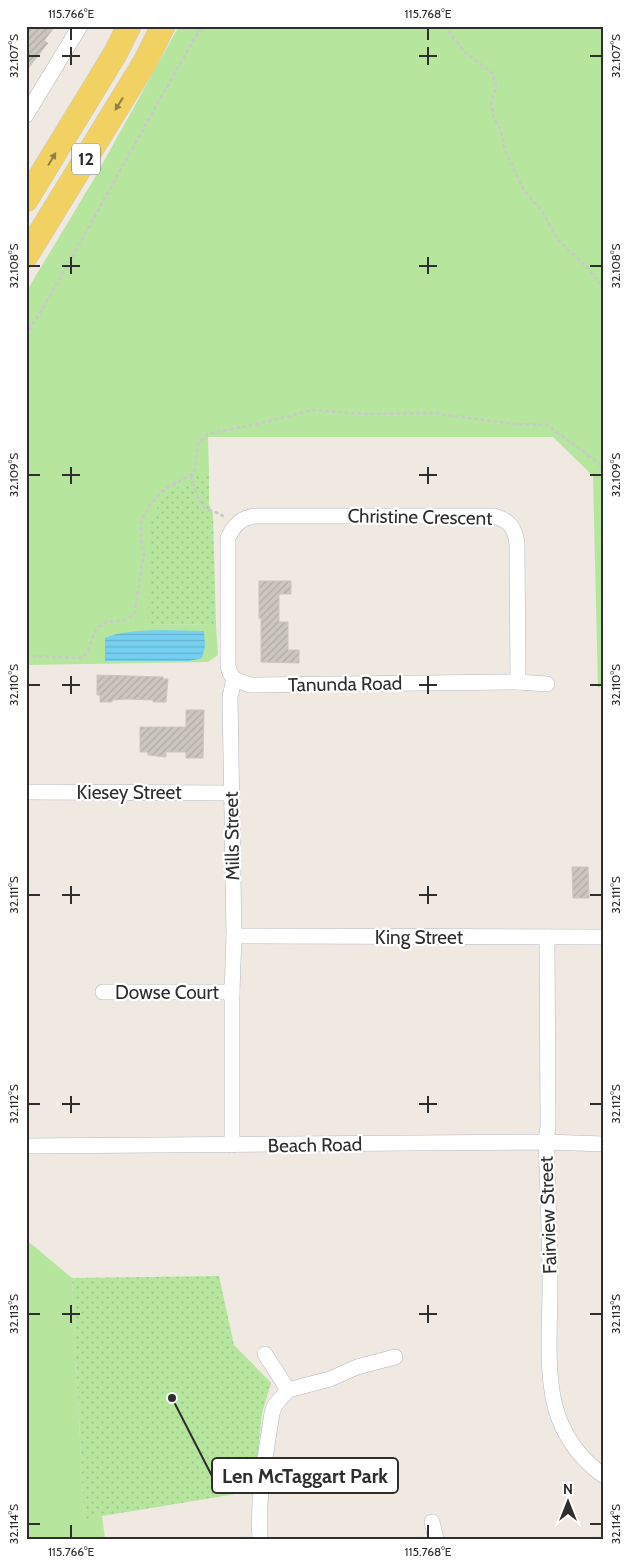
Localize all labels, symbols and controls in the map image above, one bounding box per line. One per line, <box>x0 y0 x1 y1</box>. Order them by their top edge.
text: 115.766°E <box>48 6 94 21</box>
text: 115.768°E <box>405 6 452 21</box>
text: 32.107°S <box>6 34 21 78</box>
text: 32.107°S <box>608 34 623 78</box>
one-way arrow <box>115 97 124 111</box>
road number: 12 <box>72 144 100 174</box>
one-way arrow <box>47 152 56 165</box>
text: 32.108°S <box>6 243 21 289</box>
text: 32.108°S <box>608 243 623 289</box>
text: 32.109°S <box>6 453 21 497</box>
text: 32.109°S <box>608 453 623 497</box>
street label: Christine Crescent <box>347 504 493 530</box>
text: 32.110°S <box>6 664 21 706</box>
text: 32.110°S <box>608 664 623 706</box>
street label: Tanunda Road <box>288 672 402 696</box>
street label: Kiesey Street <box>76 781 182 804</box>
street label: Mills Street <box>220 791 244 881</box>
text: 32.111°S <box>6 876 21 914</box>
text: 32.111°S <box>608 876 623 914</box>
street label: King Street <box>375 926 464 949</box>
street label: Dowse Court <box>115 981 220 1004</box>
text: 32.112°S <box>6 1084 21 1124</box>
text: 32.112°S <box>608 1084 623 1124</box>
street label: Beach Road <box>268 1133 362 1157</box>
street label: Fairview Street <box>534 1155 562 1274</box>
text: 32.113°S <box>6 1294 21 1334</box>
text: 32.113°S <box>608 1294 623 1334</box>
callout: Len McTaggart Park <box>212 1458 398 1493</box>
text: Len McTaggart Park <box>222 1464 388 1488</box>
north arrow <box>542 1478 592 1528</box>
text: N <box>563 1480 573 1498</box>
text: 32.114°S <box>6 1504 21 1544</box>
text: 32.114°S <box>608 1504 623 1544</box>
text: 115.766°E <box>48 1544 94 1559</box>
text: 115.768°E <box>405 1544 452 1559</box>

